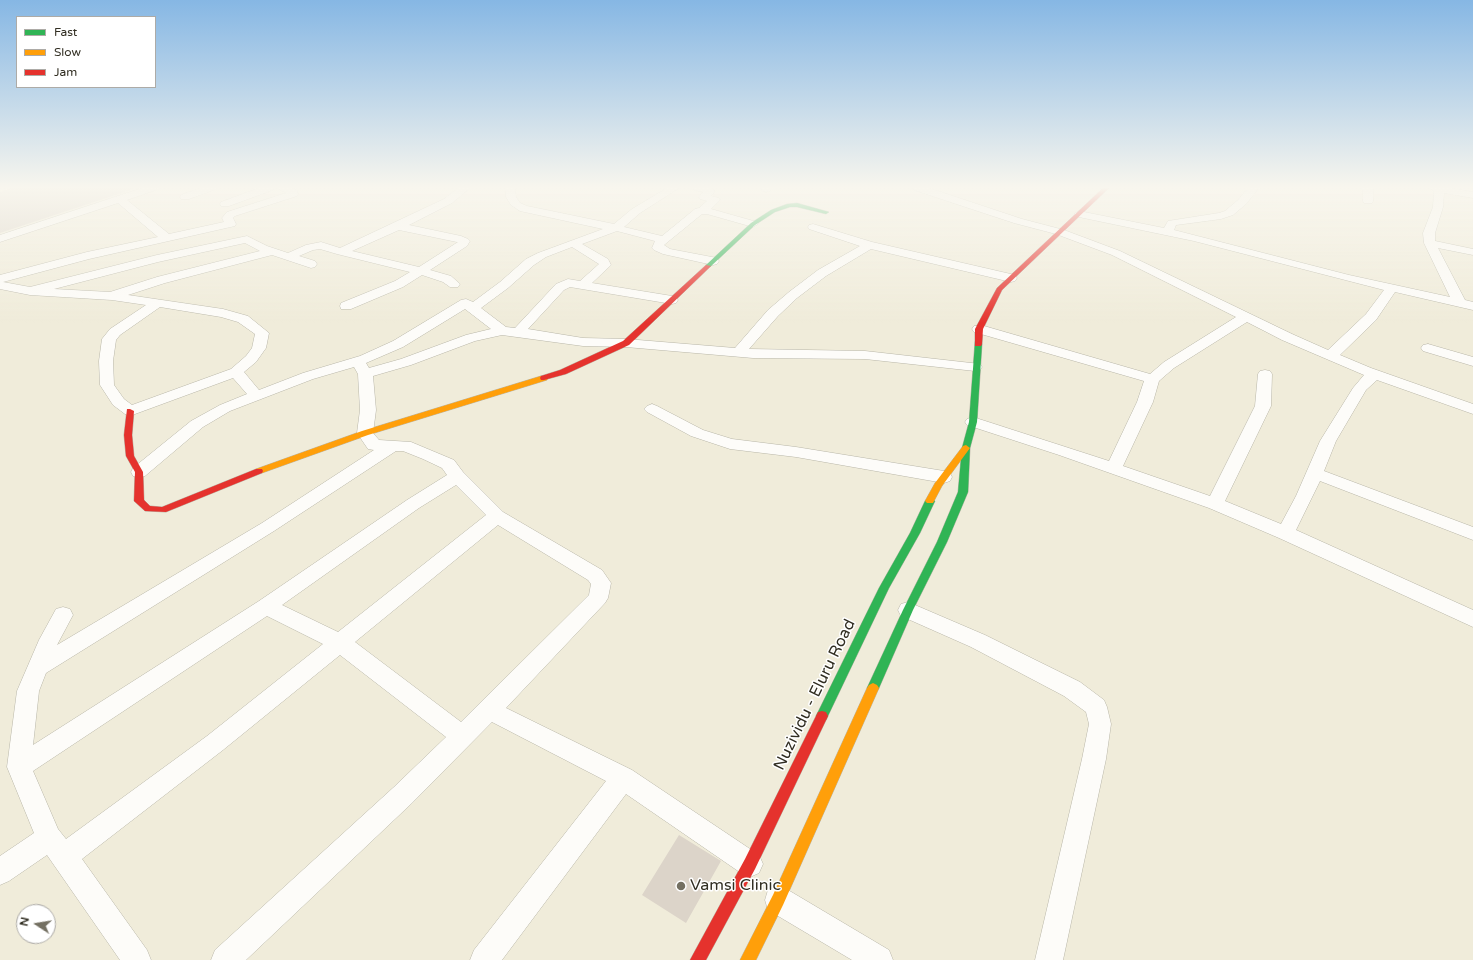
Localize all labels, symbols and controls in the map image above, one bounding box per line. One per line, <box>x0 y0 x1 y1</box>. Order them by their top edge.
legend <box>16 16 156 88</box>
text: Fast <box>54 25 77 39</box>
text: Slow <box>54 45 81 59</box>
text: Jam <box>54 65 77 79</box>
street label: Nuzividu - Eluru Road <box>770 616 860 774</box>
place label: Vamsi Clinic <box>690 876 781 896</box>
marker: Vamsi Clinic <box>675 880 687 892</box>
north arrow <box>16 904 56 944</box>
text: N <box>17 916 32 927</box>

